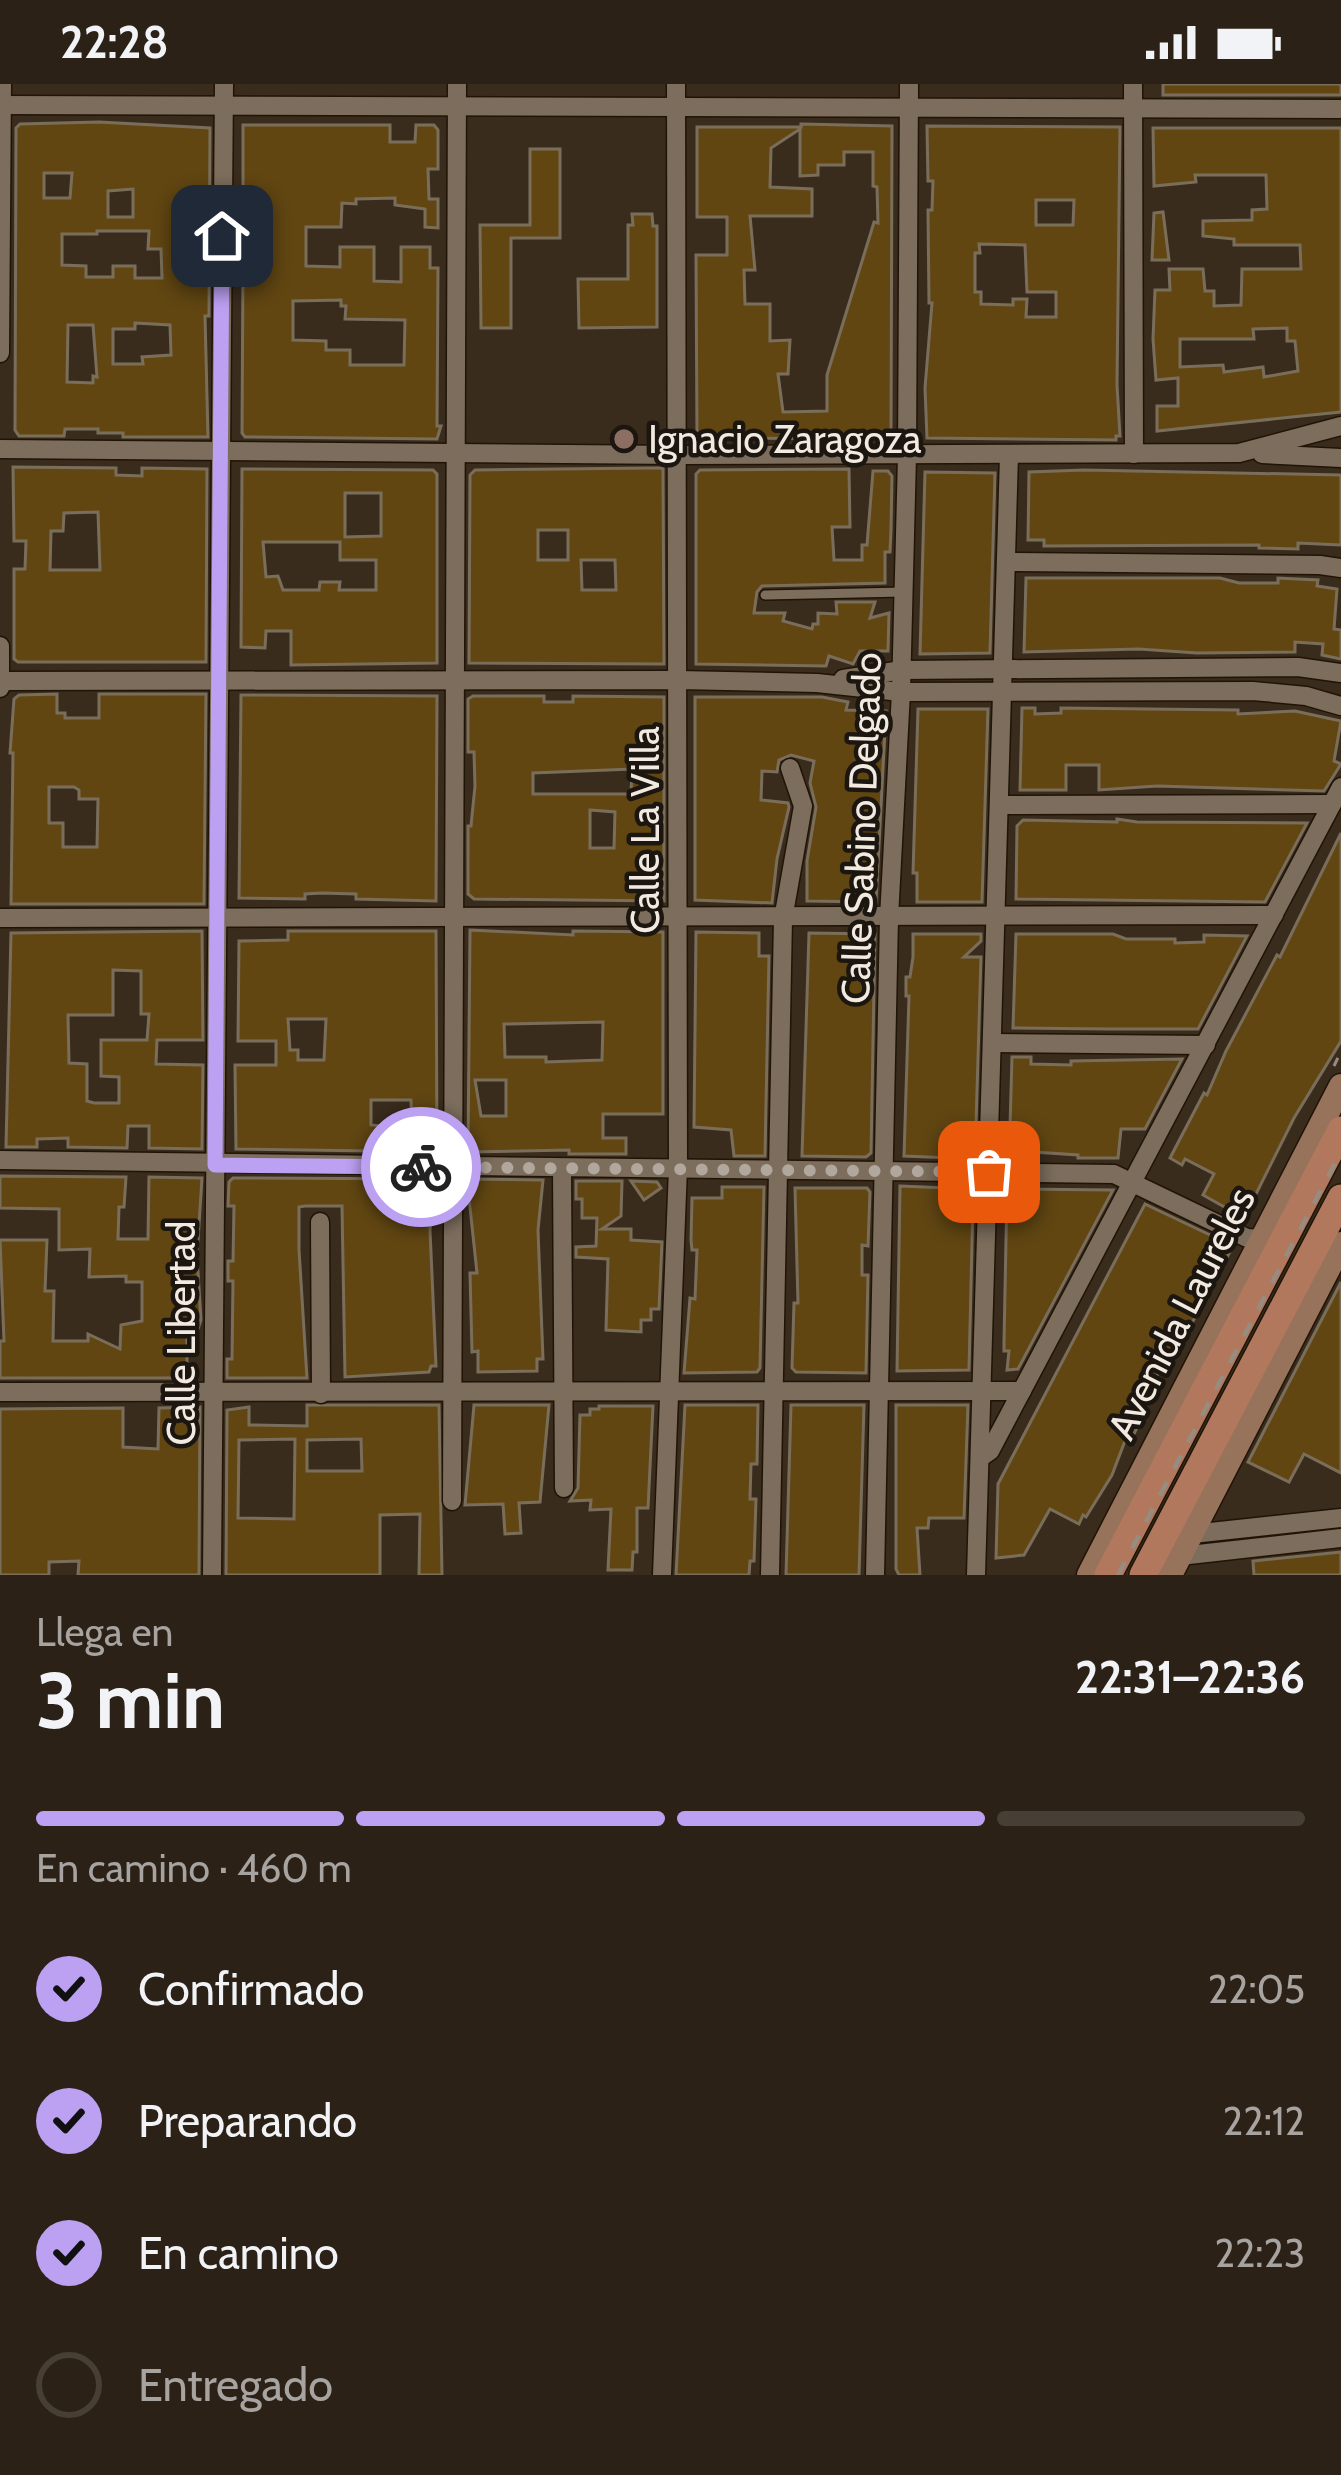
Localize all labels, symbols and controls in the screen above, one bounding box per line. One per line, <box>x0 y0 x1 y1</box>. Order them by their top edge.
text: 22:28 <box>60 15 169 69</box>
pin <box>171 185 273 287</box>
icon: home <box>189 203 255 269</box>
place label: Ignacio Zaragoza <box>648 415 922 463</box>
marker: Ignacio Zaragoza <box>611 426 637 452</box>
street label: Calle Sabino Delgado <box>831 651 891 1005</box>
street label: Calle La Villa <box>621 726 669 934</box>
courier <box>361 1107 481 1227</box>
pin <box>938 1121 1040 1223</box>
icon: bike <box>388 1134 454 1200</box>
icon: bag <box>956 1139 1022 1205</box>
street label: Avenida Laureles <box>1097 1179 1265 1447</box>
street label: Calle Libertad <box>157 1221 205 1445</box>
text: Llega en <box>36 1608 173 1656</box>
text: 22:31–22:36 <box>1075 1650 1305 1704</box>
text: 3 min <box>36 1653 225 1748</box>
text: En camino · 460 m <box>36 1844 352 1892</box>
icon: check <box>36 1956 102 2022</box>
text: Confirmado <box>138 1962 364 2016</box>
text: 22:05 <box>1208 1965 1305 2013</box>
icon: check <box>36 2088 102 2154</box>
text: Preparando <box>138 2094 357 2148</box>
text: 22:12 <box>1223 2097 1305 2145</box>
icon: check <box>36 2220 102 2286</box>
text: En camino <box>138 2226 339 2280</box>
text: 22:23 <box>1214 2229 1305 2277</box>
text: Entregado <box>138 2358 333 2412</box>

